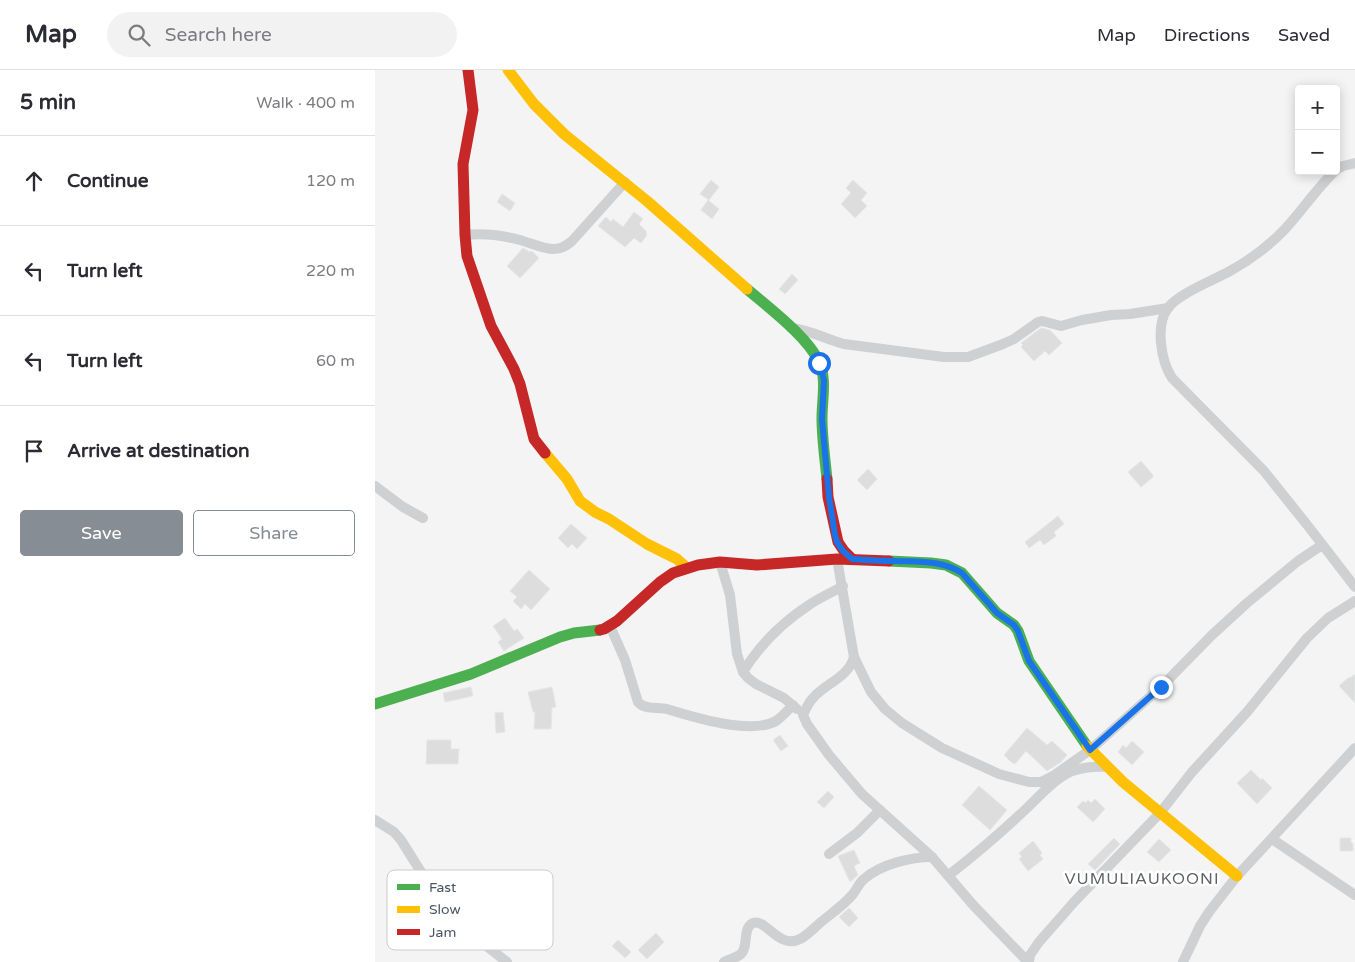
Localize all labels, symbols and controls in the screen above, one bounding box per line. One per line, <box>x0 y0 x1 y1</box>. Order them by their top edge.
search box <box>107 12 457 57</box>
text: Map <box>25 20 77 49</box>
icon: search <box>125 21 153 49</box>
text: Search here <box>165 24 272 46</box>
text: Map <box>1097 24 1136 46</box>
text: Directions <box>1164 24 1250 46</box>
text: Saved <box>1278 24 1330 46</box>
map controls <box>1295 85 1340 175</box>
button: + <box>1295 85 1340 130</box>
text: 5 min <box>20 90 76 115</box>
text: Walk · 400 m <box>256 93 355 113</box>
button: − <box>1295 130 1340 175</box>
icon: ahead <box>20 167 48 195</box>
text: Continue <box>67 170 149 192</box>
text: 120 m <box>306 171 355 191</box>
icon: left <box>20 257 48 285</box>
text: Turn left <box>67 260 143 282</box>
text: 220 m <box>306 261 355 281</box>
icon: left <box>20 347 48 375</box>
text: Turn left <box>67 350 143 372</box>
text: 60 m <box>316 351 355 371</box>
route start <box>808 352 831 375</box>
icon: arrive <box>20 437 48 465</box>
text: Arrive at destination <box>67 440 250 462</box>
button: Save <box>20 510 183 556</box>
button: Share <box>193 510 355 556</box>
route end <box>1150 676 1173 699</box>
district label: VUMULIAUKOONI <box>1065 869 1219 889</box>
legend <box>387 870 553 950</box>
text: Fast <box>429 879 457 896</box>
text: Slow <box>429 901 461 918</box>
text: Jam <box>429 924 456 941</box>

